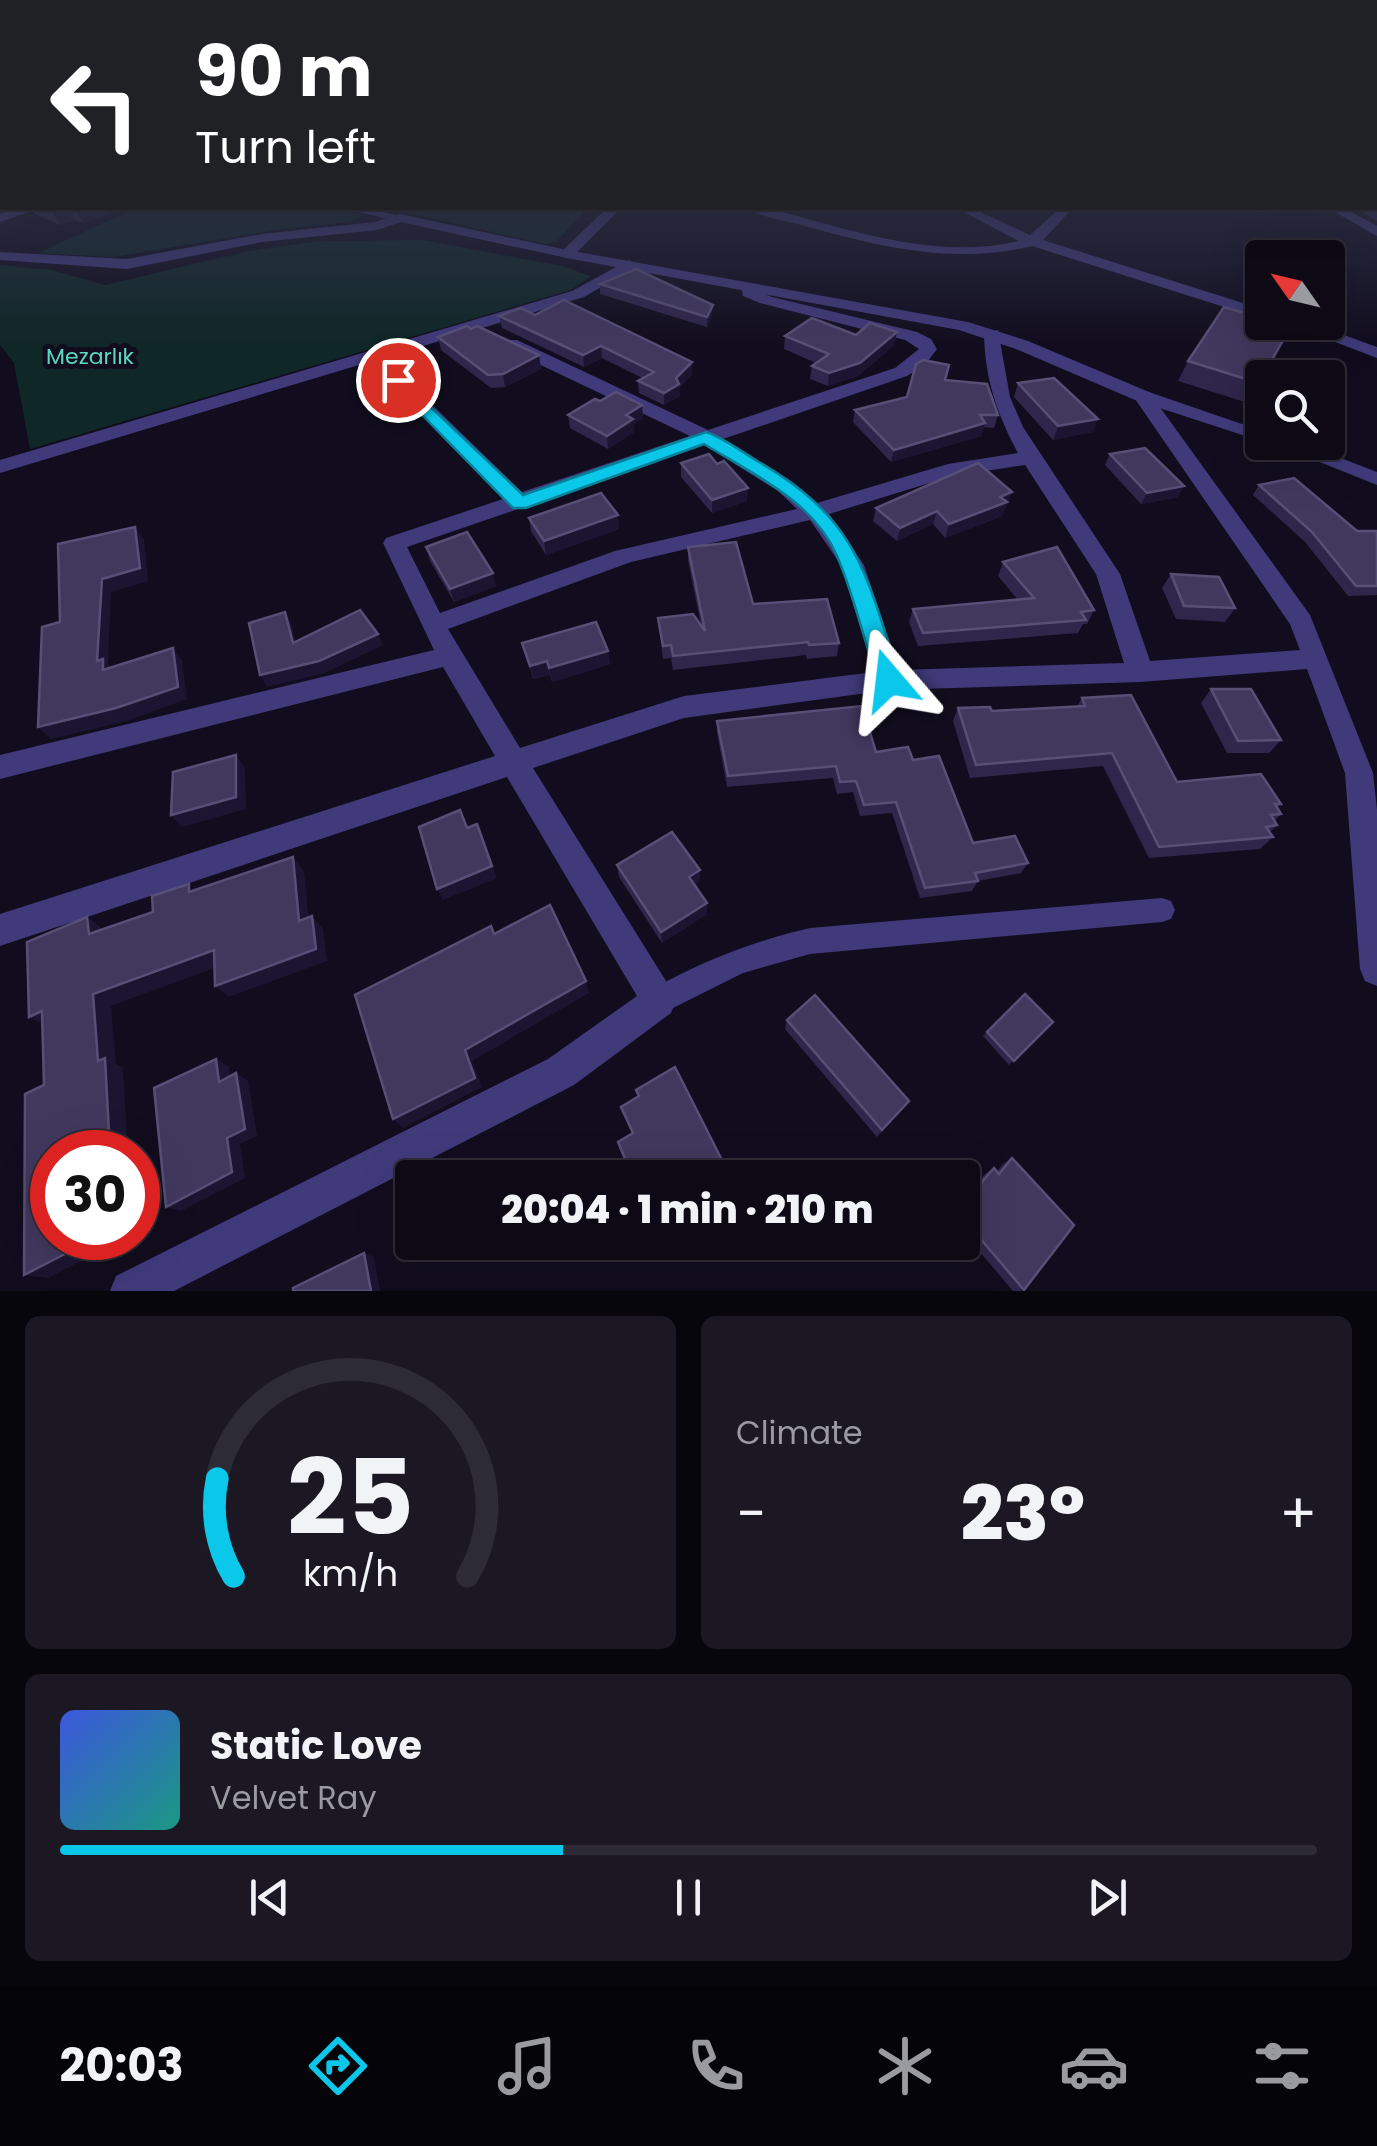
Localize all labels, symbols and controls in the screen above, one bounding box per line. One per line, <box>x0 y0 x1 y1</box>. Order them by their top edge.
text: 90 m <box>195 22 373 121</box>
icon: left <box>30 40 160 170</box>
text: Turn left <box>195 116 376 179</box>
north arrow <box>1245 240 1345 340</box>
map controls <box>1245 240 1345 460</box>
pin <box>356 338 441 423</box>
park label: Mezarlık <box>46 341 135 372</box>
icon: arrive <box>371 353 426 408</box>
button: search <box>1245 360 1345 460</box>
position arrow <box>837 628 941 732</box>
speed limit sign: 30 <box>30 1130 160 1260</box>
text: 20:04 · 1 min · 210 m <box>501 1183 874 1236</box>
text: Climate <box>736 1410 863 1455</box>
text: 25 <box>287 1425 414 1570</box>
text: 23° <box>961 1461 1085 1566</box>
text: − <box>736 1475 766 1552</box>
text: + <box>1279 1475 1317 1552</box>
text: km/h <box>303 1548 398 1599</box>
text: Static Love <box>210 1719 422 1772</box>
text: Velvet Ray <box>210 1775 376 1820</box>
icon: previous <box>242 1870 297 1925</box>
icon: pause <box>661 1870 716 1925</box>
icon: next <box>1080 1870 1135 1925</box>
icon: directions <box>303 2031 373 2101</box>
icon: music <box>492 2031 562 2101</box>
icon: phone <box>681 2031 751 2101</box>
icon: climate <box>870 2031 940 2101</box>
icon: car <box>1059 2031 1129 2101</box>
icon: filters <box>1247 2031 1317 2101</box>
text: 20:03 <box>59 2034 184 2097</box>

